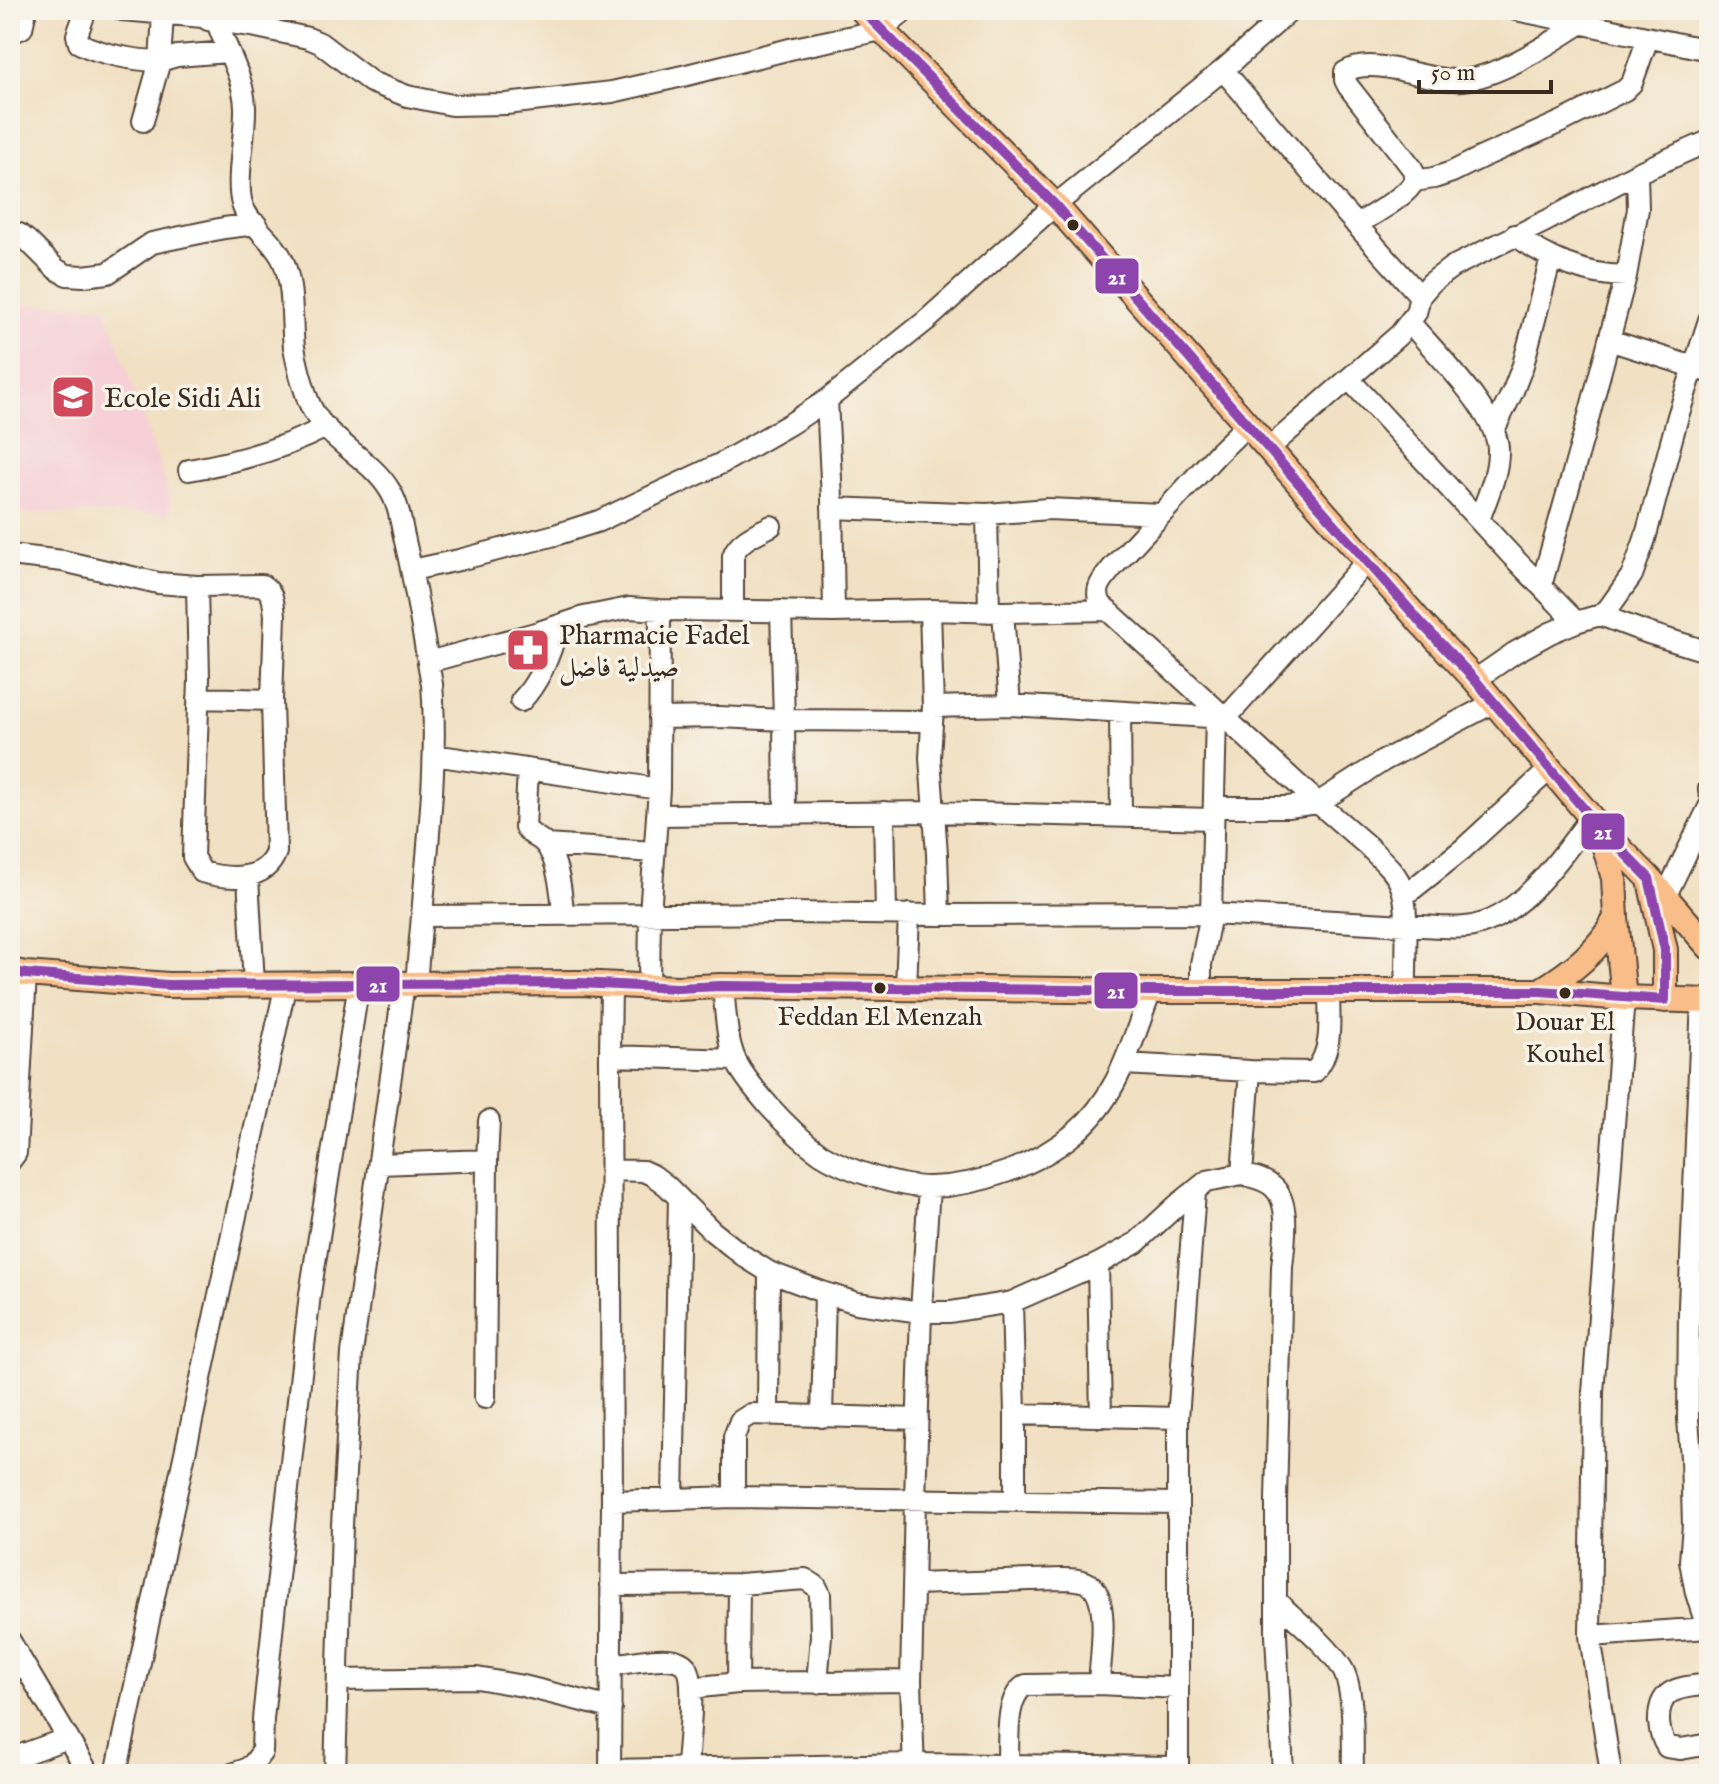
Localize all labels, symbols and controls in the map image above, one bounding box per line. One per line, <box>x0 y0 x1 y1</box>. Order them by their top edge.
scale bar <box>1419 44 1551 94</box>
text: 50 m <box>1431 58 1475 89</box>
unlabelled marker <box>1065 217 1081 233</box>
line badge: 21 <box>1094 257 1140 295</box>
text: 21 <box>1108 264 1126 292</box>
school or university icon: Ecole Sidi Ali <box>49 373 97 421</box>
place label: Ecole Sidi Ali <box>104 382 261 417</box>
place label: Pharmacie Fadel صيدلية فاضل <box>559 619 750 686</box>
pharmacy icon: Pharmacie Fadel صيدلية فاضل <box>504 626 552 674</box>
line badge: 21 <box>1580 812 1626 851</box>
text: 21 <box>1594 819 1612 847</box>
line badge: 21 <box>355 965 401 1003</box>
line badge: 21 <box>1093 971 1139 1010</box>
text: 21 <box>369 972 387 1000</box>
text: 21 <box>1107 978 1125 1006</box>
marker: Feddan El Menzah <box>872 980 888 996</box>
marker: Douar El Kouhel <box>1557 985 1573 1001</box>
place label: Feddan El Menzah <box>778 1001 982 1034</box>
place label: Douar El Kouhel <box>1515 1006 1616 1071</box>

